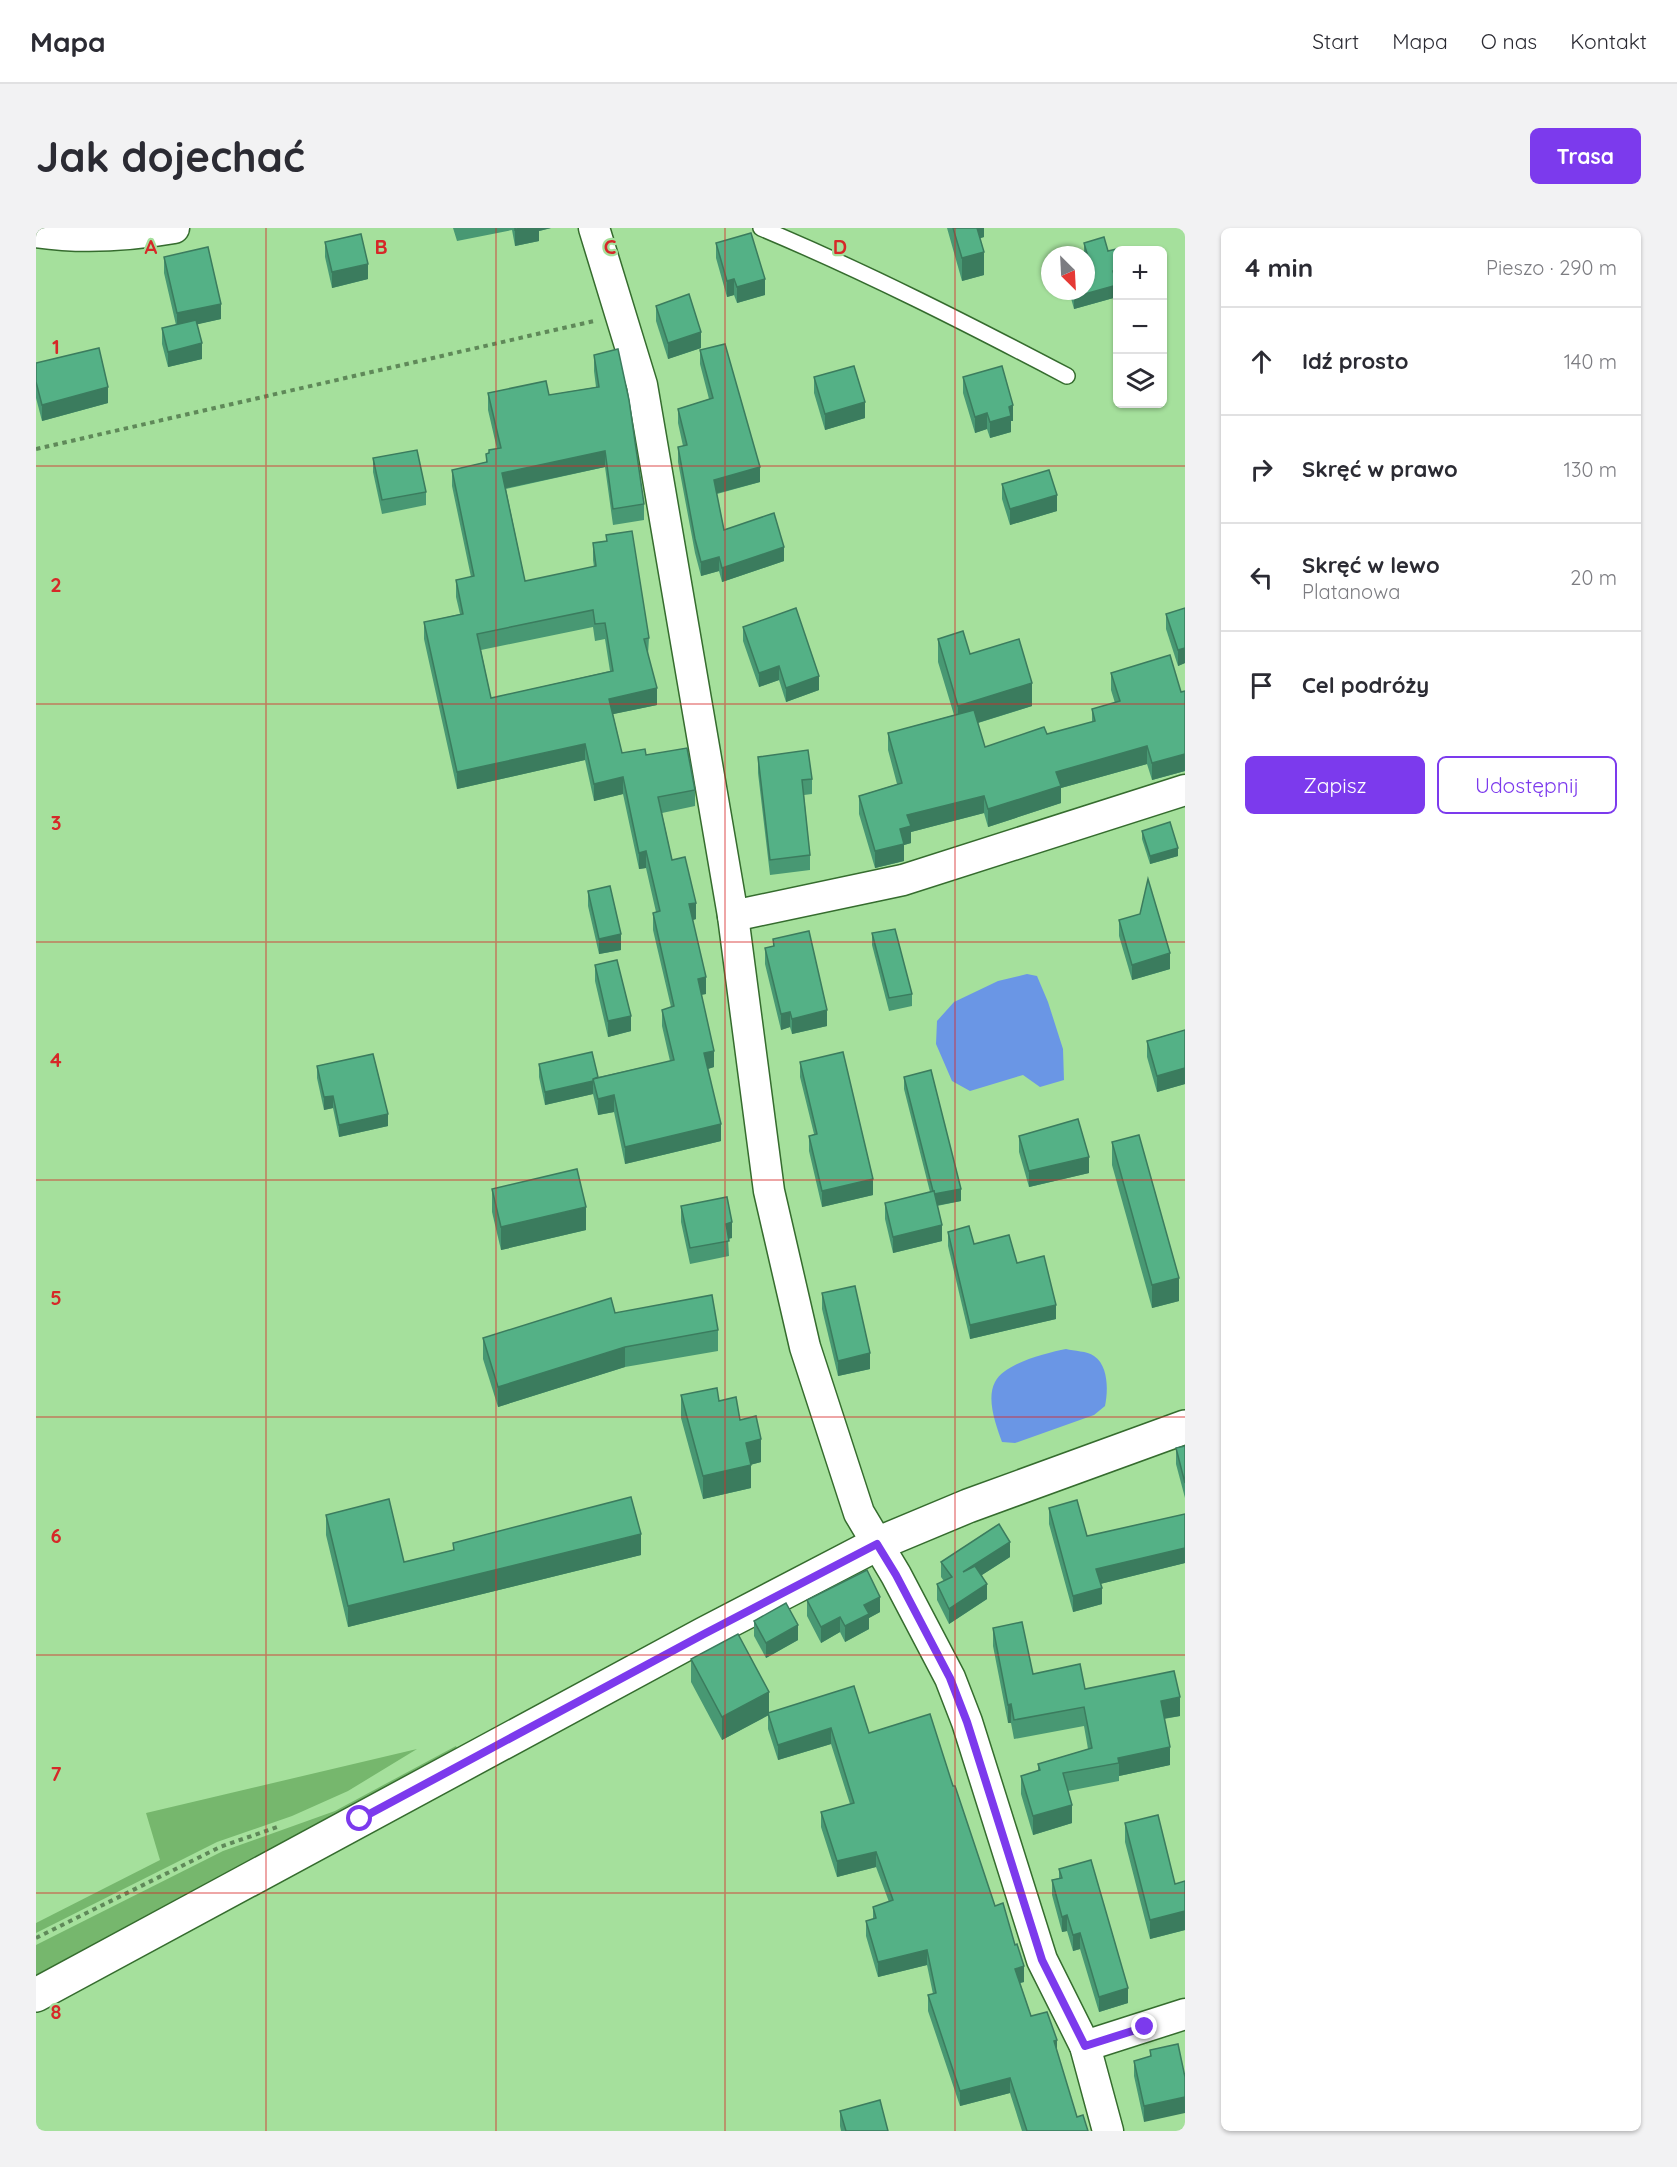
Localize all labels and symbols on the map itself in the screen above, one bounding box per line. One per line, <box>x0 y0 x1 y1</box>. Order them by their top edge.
text: A <box>145 234 158 259</box>
text: B <box>374 234 388 259</box>
text: C <box>604 234 617 259</box>
text: D <box>833 234 847 259</box>
north arrow <box>1041 246 1095 300</box>
text: 1 <box>52 334 60 359</box>
text: 2 <box>50 572 62 597</box>
text: 3 <box>51 810 61 835</box>
text: 4 <box>50 1047 62 1072</box>
text: 5 <box>50 1285 62 1310</box>
text: 6 <box>50 1523 62 1548</box>
text: 7 <box>51 1761 62 1786</box>
route start <box>346 1805 372 1831</box>
text: 8 <box>51 1999 62 2024</box>
route end <box>1131 2013 1157 2039</box>

